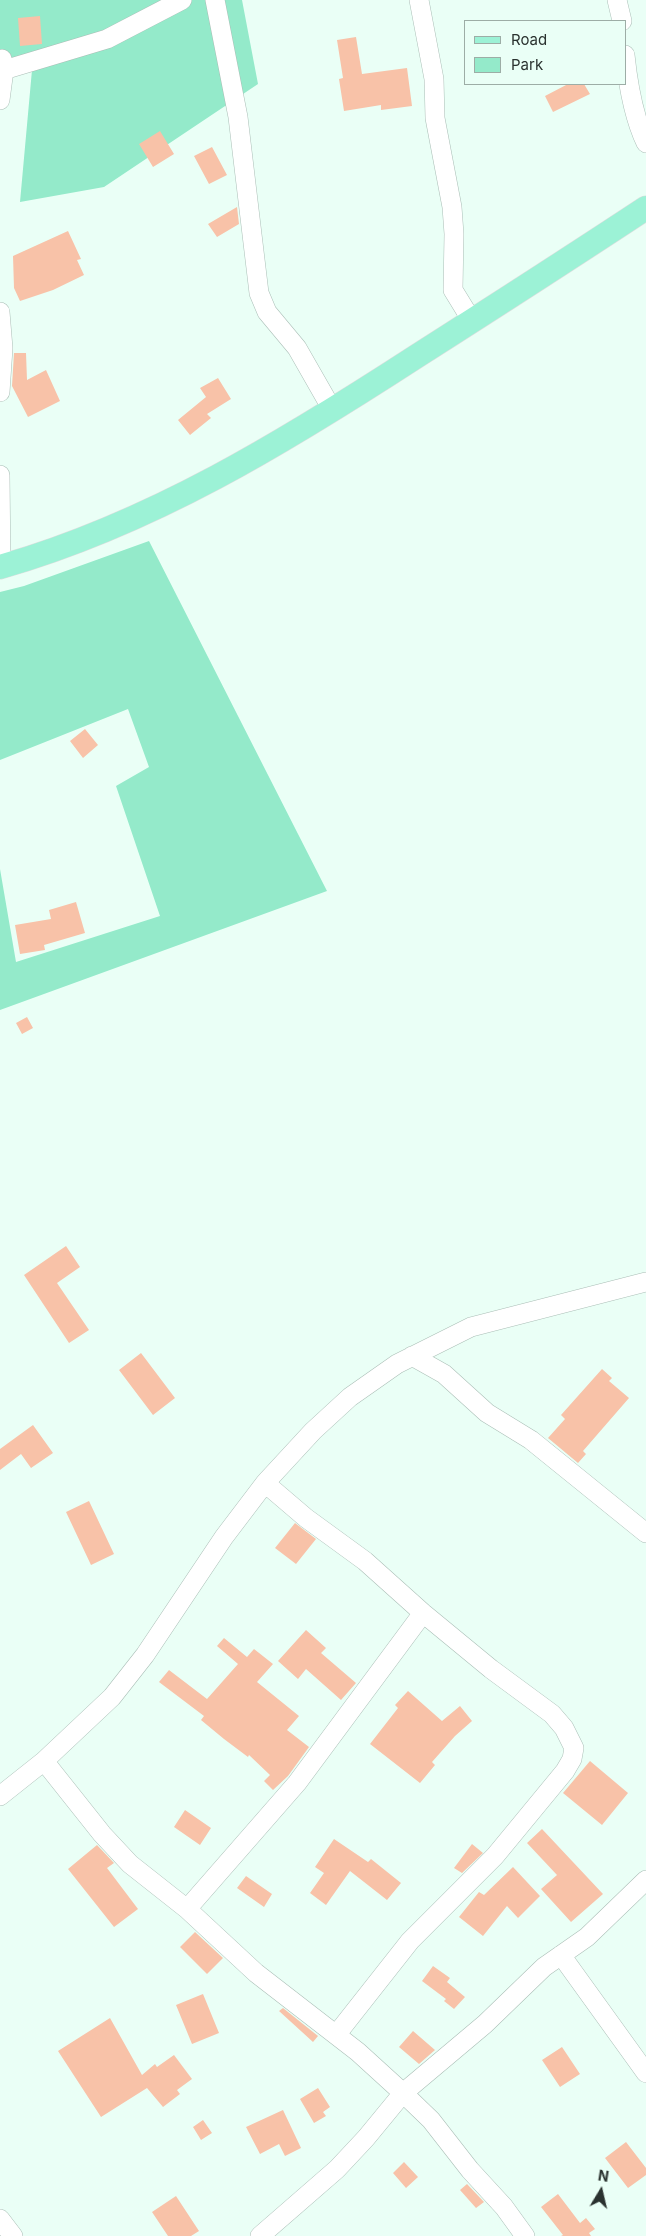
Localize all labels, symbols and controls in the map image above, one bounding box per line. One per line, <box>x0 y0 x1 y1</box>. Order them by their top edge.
legend <box>463 20 626 85</box>
text: Road <box>511 30 547 49</box>
text: Park <box>511 55 543 74</box>
north arrow <box>576 2166 626 2216</box>
text: N <box>597 2166 610 2185</box>

